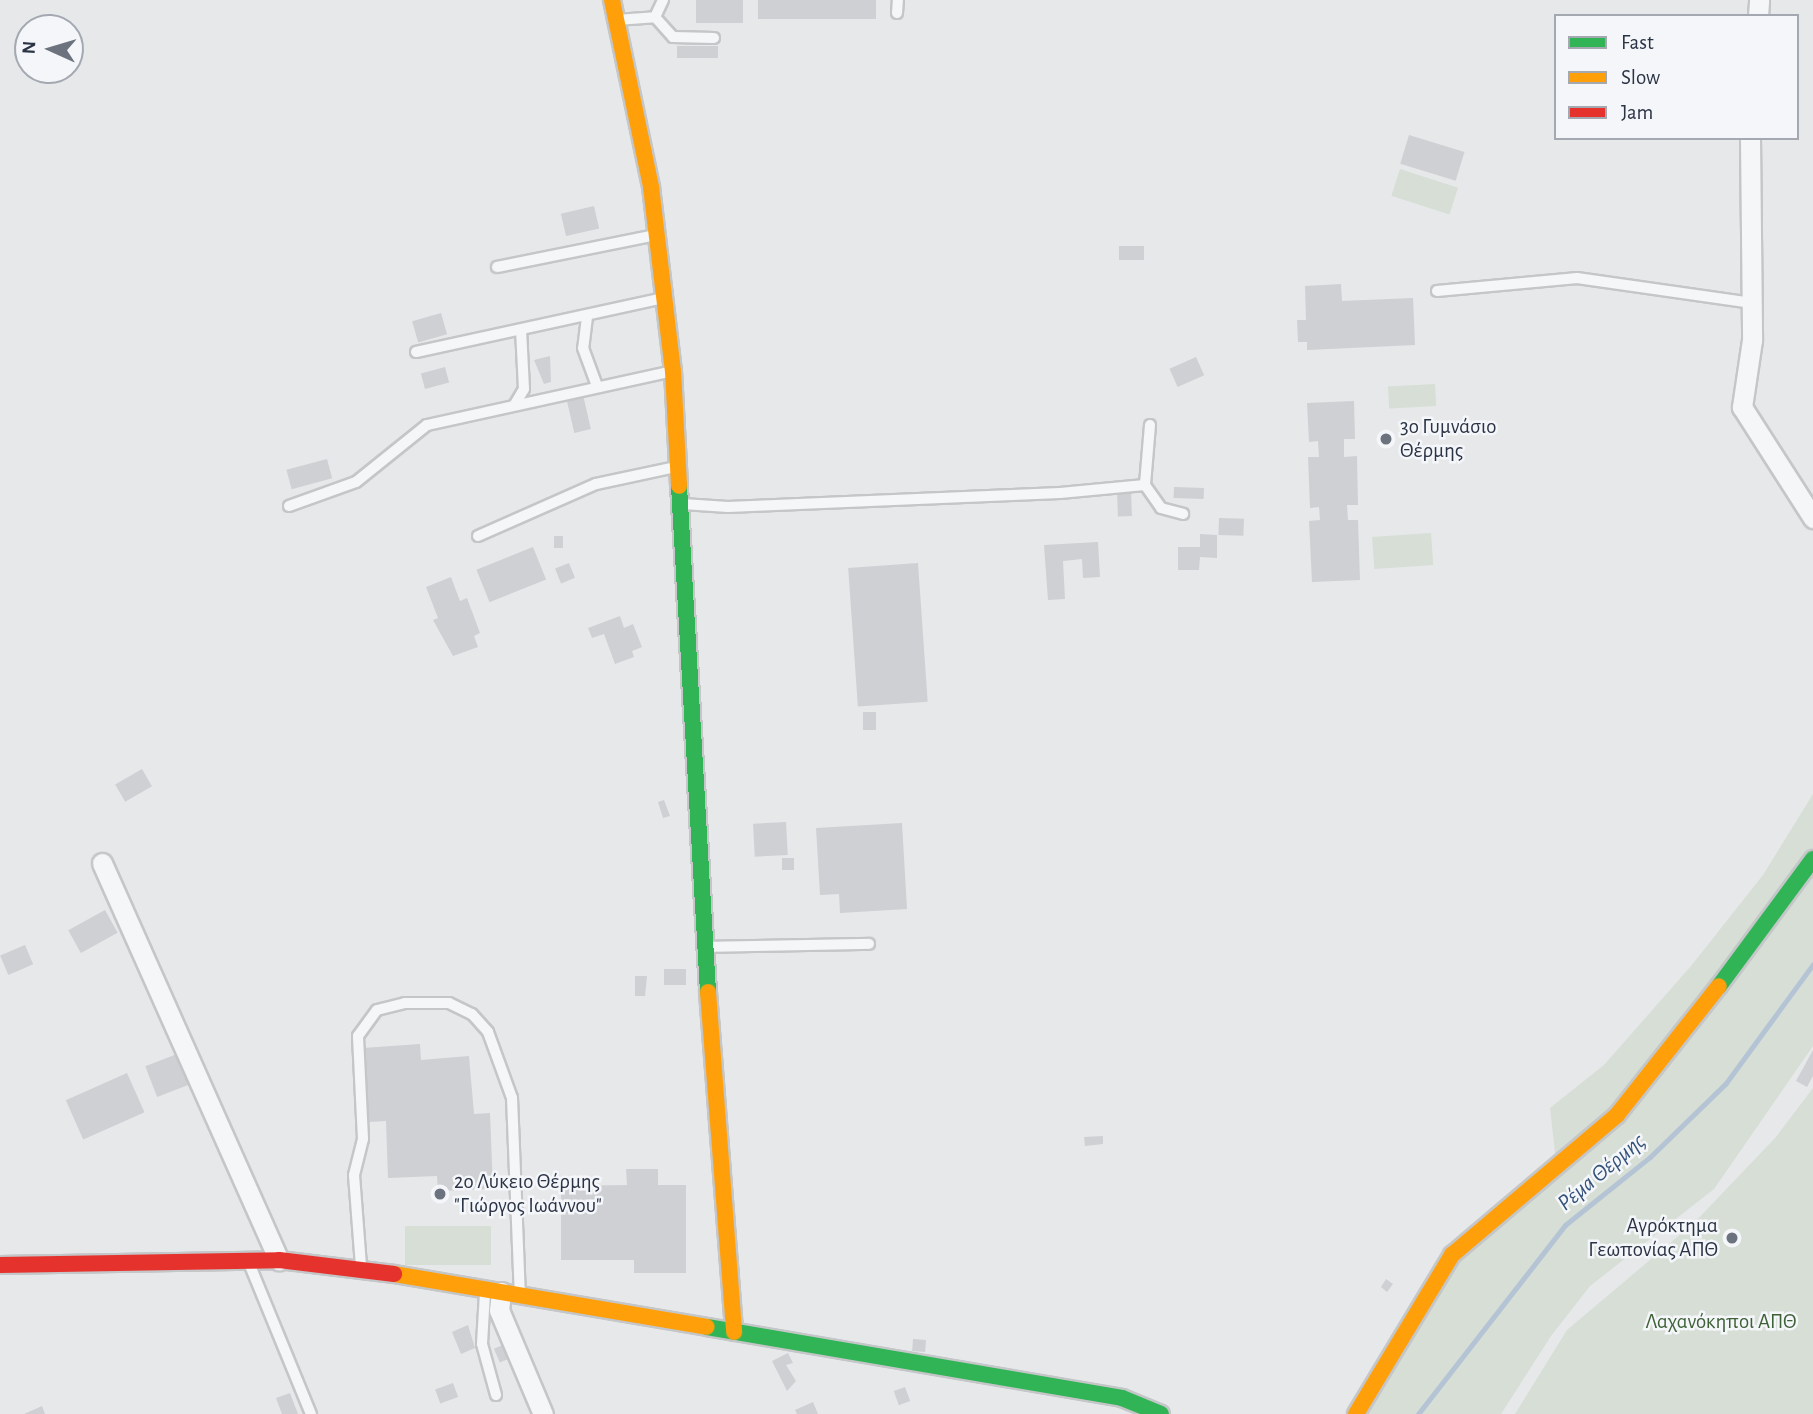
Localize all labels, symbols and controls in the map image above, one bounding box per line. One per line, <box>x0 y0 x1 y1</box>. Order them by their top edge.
north arrow <box>14 14 84 84</box>
legend <box>1554 14 1799 140</box>
text: Fast <box>1621 32 1654 53</box>
text: N <box>20 40 39 55</box>
text: Slow <box>1621 67 1660 88</box>
text: Jam <box>1621 102 1653 123</box>
place label: 3ο Γυμνάσιο Θέρμης <box>1400 414 1496 464</box>
marker: 3ο Γυμνάσιο Θέρμης <box>1378 431 1394 447</box>
water label: Ρέμα Θέρμης <box>1553 1128 1651 1218</box>
place label: 2ο Λύκειο Θέρμης "Γιώργος Ιωάννου" <box>454 1169 602 1219</box>
marker: 2ο Λύκειο Θέρμης "Γιώργος Ιωάννου" <box>432 1186 448 1202</box>
place label: Αγρόκτημα Γεωπονίας ΑΠΘ <box>1588 1213 1718 1263</box>
marker: Αγρόκτημα Γεωπονίας ΑΠΘ <box>1724 1230 1740 1246</box>
park label: Λαχανόκηποι ΑΠΘ <box>1645 1309 1797 1335</box>

